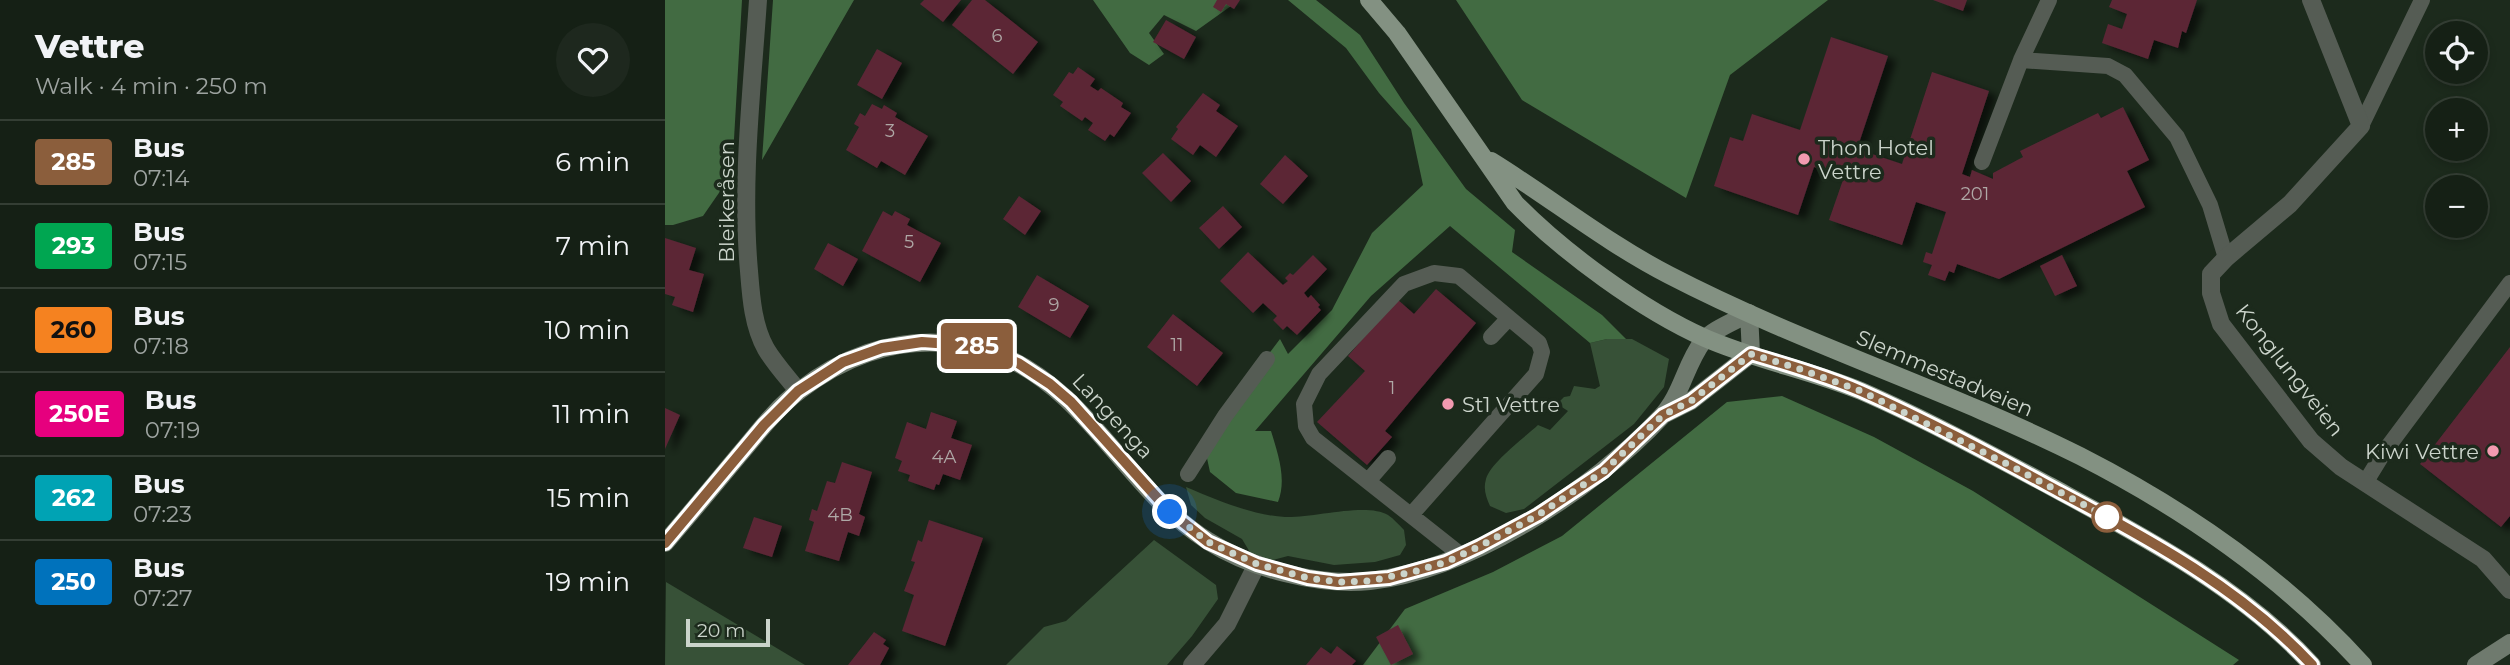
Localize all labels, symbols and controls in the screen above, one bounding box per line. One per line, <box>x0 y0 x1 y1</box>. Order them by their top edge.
map controls <box>2425 21 2488 238</box>
button: locate <box>2425 21 2488 84</box>
button: heart <box>556 23 630 97</box>
house number: 6 <box>992 25 1003 47</box>
text: Vettre <box>35 26 144 66</box>
text: Walk · 4 min · 250 m <box>35 72 268 100</box>
button: + <box>2425 98 2488 161</box>
house number: 3 <box>885 120 895 142</box>
text: Bus <box>133 132 185 164</box>
place label: Thon Hotel Vettre <box>1818 135 1934 184</box>
street label: Bleikeråsen <box>714 141 739 263</box>
text: 6 min <box>555 146 630 178</box>
text: 285 <box>51 147 96 176</box>
marker: Thon Hotel Vettre <box>1796 151 1812 167</box>
text: 07:14 <box>133 164 190 192</box>
button: − <box>2425 175 2488 238</box>
house number: 201 <box>1961 183 1989 205</box>
text: Bus <box>133 216 185 248</box>
text: 7 min <box>556 230 630 262</box>
text: 293 <box>52 231 95 260</box>
house number: 5 <box>904 231 914 253</box>
text: 07:15 <box>133 248 187 276</box>
house number: 9 <box>1049 294 1060 316</box>
street label: Konglungveien <box>2231 299 2349 441</box>
text: Bus <box>133 300 185 332</box>
text: 10 min <box>544 314 630 346</box>
text: 260 <box>51 315 96 344</box>
line badge: 285 <box>937 323 1017 369</box>
street label: Slemmestadveien <box>1853 324 2037 422</box>
text: 285 <box>955 331 999 360</box>
text: 07:18 <box>133 332 189 360</box>
house number: 11 <box>1171 334 1184 356</box>
street label: Langenga <box>1067 368 1159 464</box>
house number: 1 <box>1389 377 1395 399</box>
text: Bus <box>145 384 196 416</box>
place label: St1 Vettre <box>1462 392 1560 417</box>
marker: St1 Vettre <box>1440 396 1456 412</box>
text: 11 min <box>552 398 630 430</box>
text: 250E <box>49 399 110 428</box>
text: 07:19 <box>145 416 200 444</box>
place label: Kiwi Vettre <box>2365 439 2479 464</box>
marker: Kiwi Vettre <box>2485 443 2501 459</box>
house number: 4A <box>932 446 956 468</box>
text: Bus <box>133 468 185 500</box>
text: 15 min <box>547 482 630 514</box>
text: 262 <box>52 483 95 512</box>
your location <box>1152 494 1187 529</box>
text: 07:23 <box>133 500 192 528</box>
unlabelled marker <box>2092 502 2122 532</box>
house number: 4B <box>827 504 853 526</box>
text: Bus <box>133 552 185 584</box>
text: 19 min <box>546 566 630 598</box>
text: 250 <box>51 567 96 596</box>
text: 07:27 <box>133 584 193 612</box>
scale bar <box>686 616 770 648</box>
text: 20 m <box>697 619 745 642</box>

